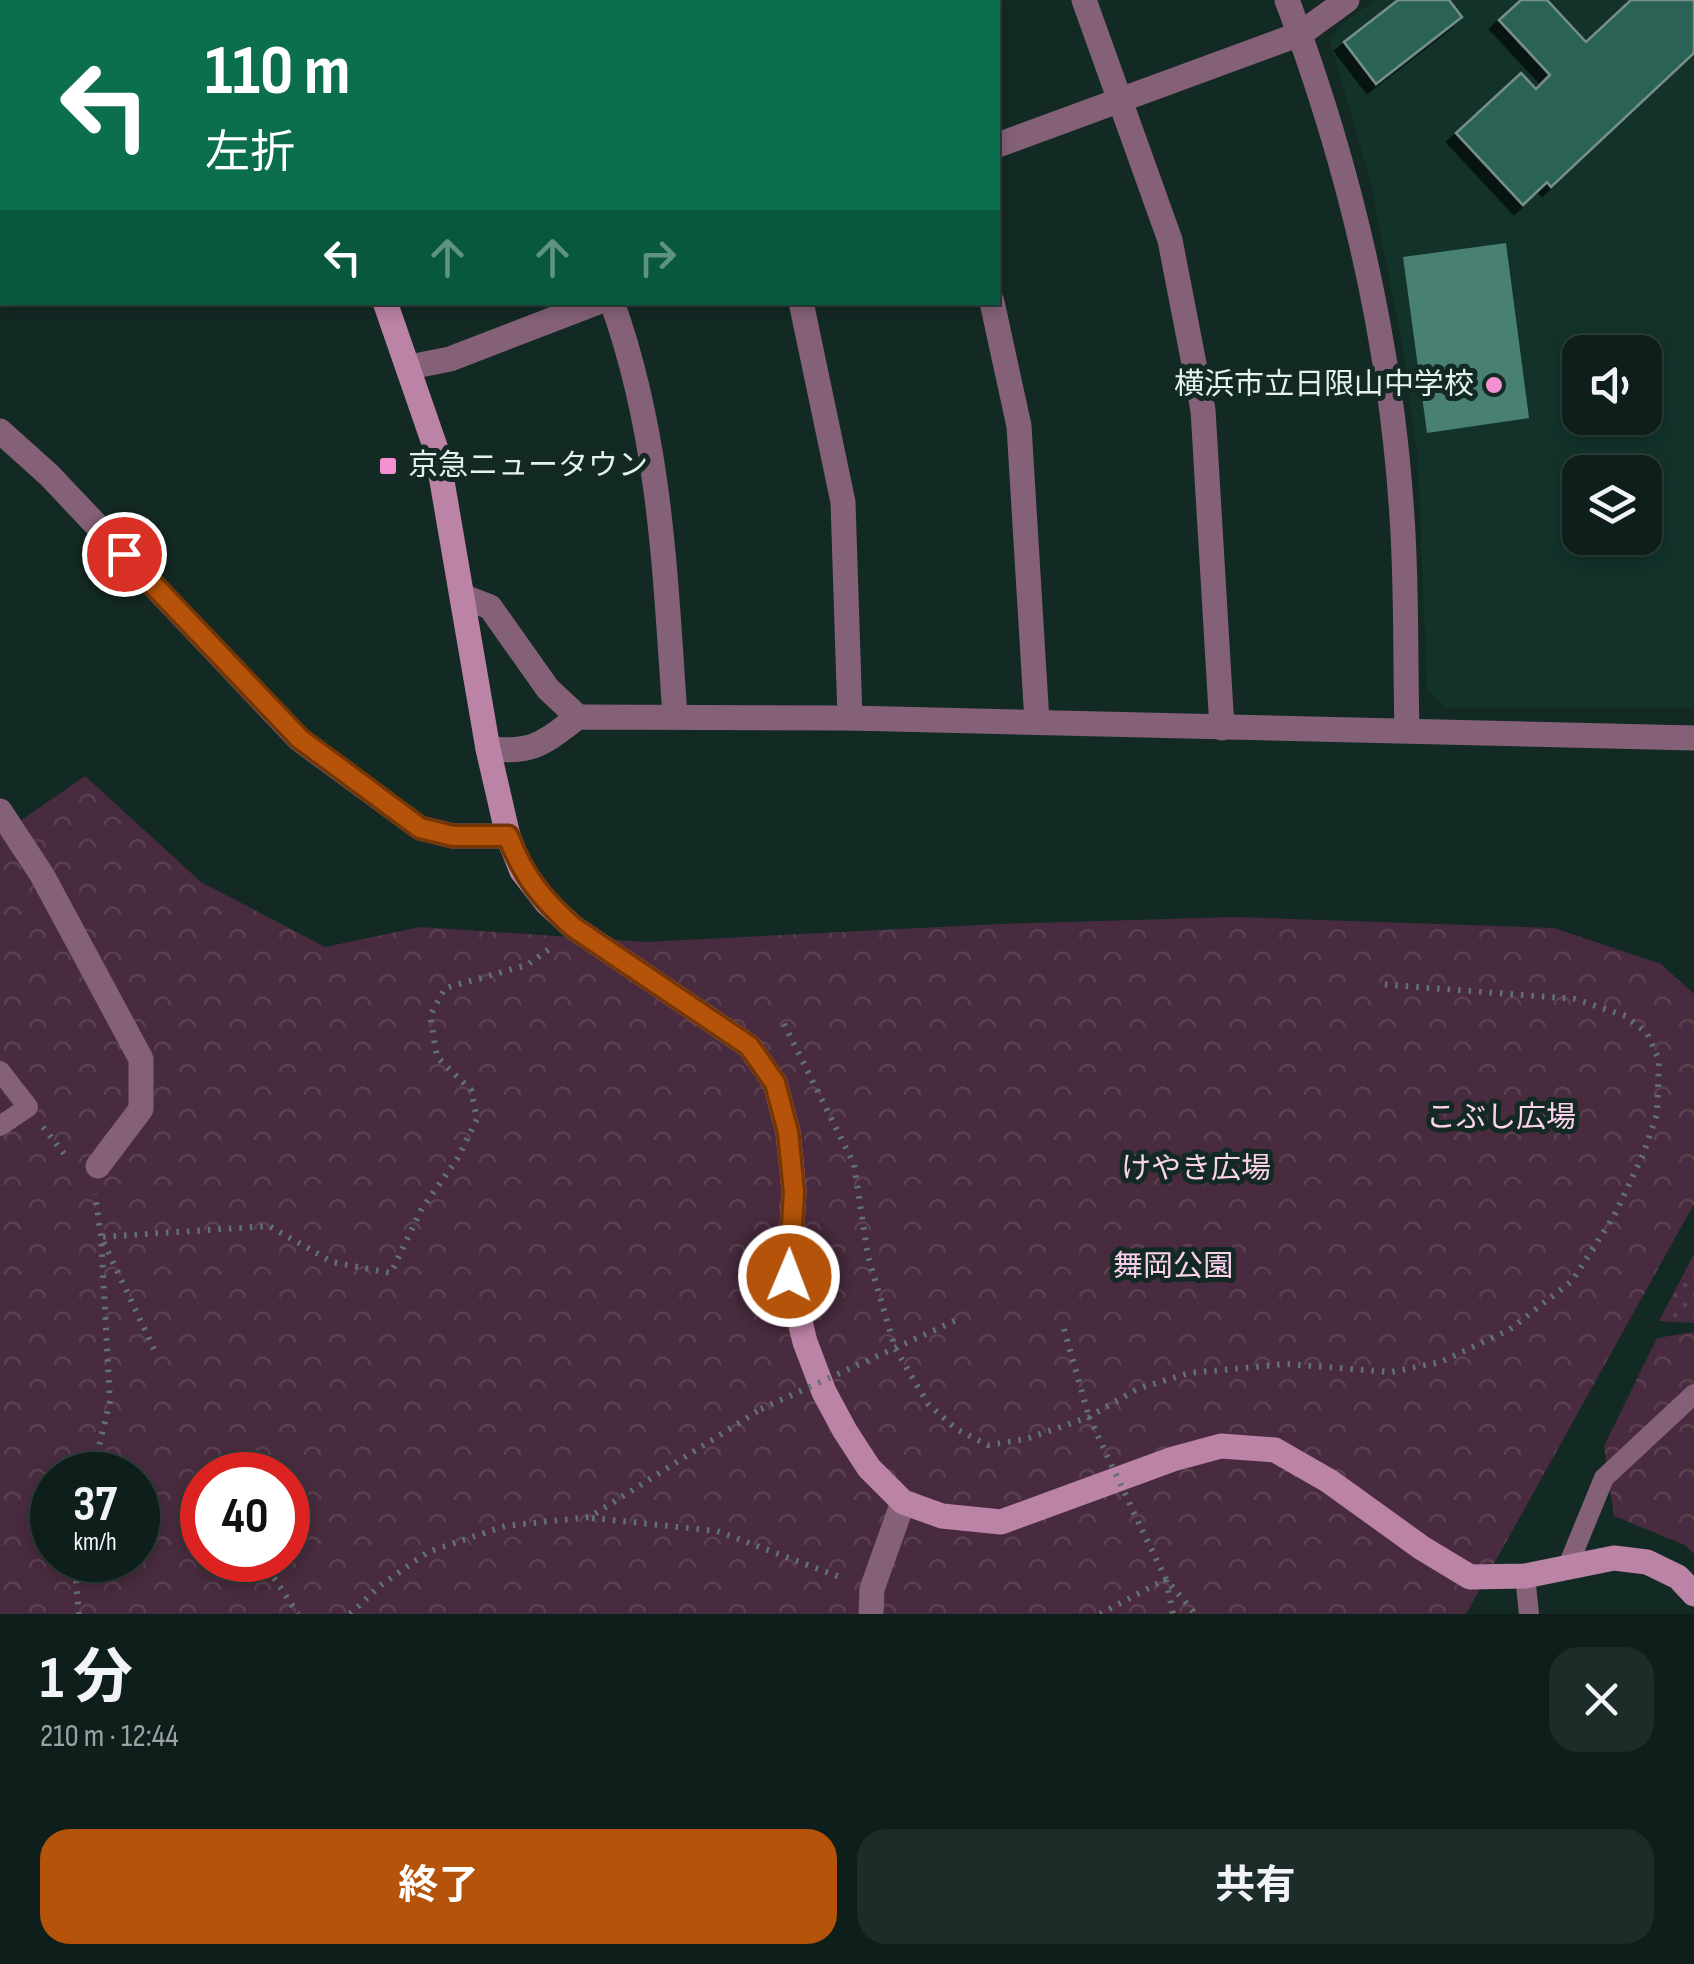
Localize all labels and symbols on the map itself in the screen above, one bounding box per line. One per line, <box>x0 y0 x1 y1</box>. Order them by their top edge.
place label: 横浜市立日限山中学校 <box>1174 367 1474 403</box>
marker: 横浜市立日限山中学校 <box>1483 374 1505 396</box>
place label: 京急ニュータウン <box>408 448 648 484</box>
marker: 京急ニュータウン <box>377 455 399 477</box>
pin <box>82 512 167 597</box>
park label: こぶし広場 <box>1426 1100 1576 1136</box>
park label: けやき広場 <box>1121 1151 1271 1187</box>
position arrow <box>737 1224 841 1328</box>
park label: 舞岡公園 <box>1113 1249 1233 1285</box>
speed limit sign: 40 <box>180 1452 310 1582</box>

